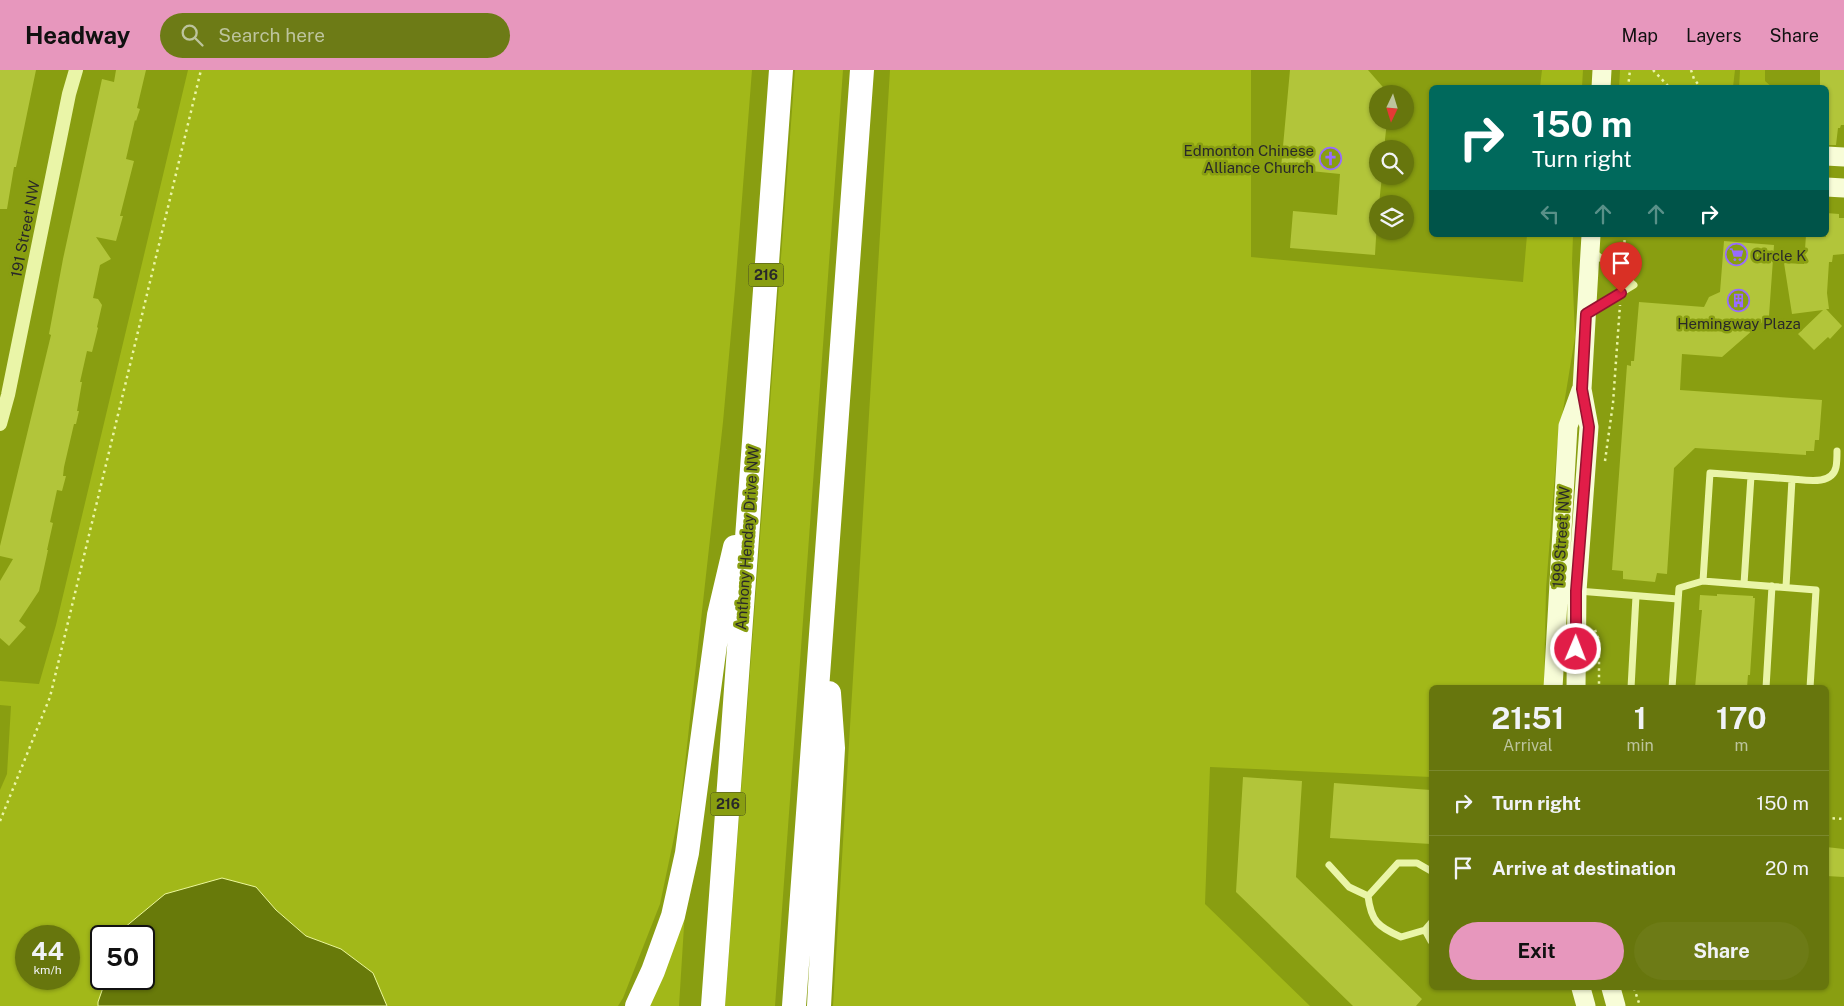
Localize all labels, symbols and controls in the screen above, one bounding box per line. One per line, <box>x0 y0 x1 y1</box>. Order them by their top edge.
search box <box>160 13 510 58</box>
text: Headway <box>25 21 130 49</box>
icon: search <box>178 21 206 49</box>
text: Search here <box>218 24 325 46</box>
text: Map <box>1622 25 1658 46</box>
text: Layers <box>1686 25 1742 46</box>
text: Share <box>1770 25 1819 46</box>
north arrow <box>1369 85 1414 130</box>
map controls <box>1369 85 1414 240</box>
text: 150 m <box>1532 104 1632 145</box>
icon: right <box>1449 105 1514 170</box>
button: search <box>1369 140 1414 185</box>
place label: Edmonton Chinese Alliance Church <box>1184 142 1314 176</box>
text: Turn right <box>1532 146 1632 172</box>
church icon: Edmonton Chinese Alliance Church <box>1318 147 1342 171</box>
street label: 191 Street NW <box>7 179 43 279</box>
button: layers <box>1369 195 1414 240</box>
icon: left <box>1536 200 1564 228</box>
icon: ahead <box>1589 200 1617 228</box>
icon: ahead <box>1642 200 1670 228</box>
icon: right <box>1695 200 1723 228</box>
pin <box>1600 242 1642 293</box>
supermarket icon: Circle K <box>1724 243 1748 267</box>
place label: Circle K <box>1752 247 1806 264</box>
icon: arrive <box>1607 249 1635 277</box>
road number: 216 <box>748 264 784 286</box>
building icon: Hemingway Plaza <box>1727 288 1751 312</box>
place label: Hemingway Plaza <box>1677 315 1801 332</box>
street label: Anthony Henday Drive NW <box>732 446 762 630</box>
street label: 199 Street NW <box>1549 486 1573 588</box>
position arrow <box>1549 622 1601 674</box>
text: 21:51 <box>1491 700 1564 736</box>
text: 1 <box>1634 700 1647 736</box>
text: 170 <box>1716 700 1767 736</box>
text: Arrival <box>1503 736 1553 755</box>
text: min <box>1627 736 1654 755</box>
text: m <box>1734 736 1748 755</box>
icon: right <box>1449 789 1477 817</box>
road number: 216 <box>710 792 746 816</box>
text: Turn right <box>1492 792 1581 814</box>
text: 150 m <box>1756 792 1809 814</box>
icon: arrive <box>1449 854 1477 882</box>
text: Arrive at destination <box>1492 857 1676 879</box>
text: 20 m <box>1765 857 1809 879</box>
button: Exit <box>1449 922 1624 980</box>
button: Share <box>1634 922 1809 980</box>
speed limit sign: 50 <box>90 925 155 990</box>
text: 44 <box>31 936 64 966</box>
text: km/h <box>33 963 62 977</box>

